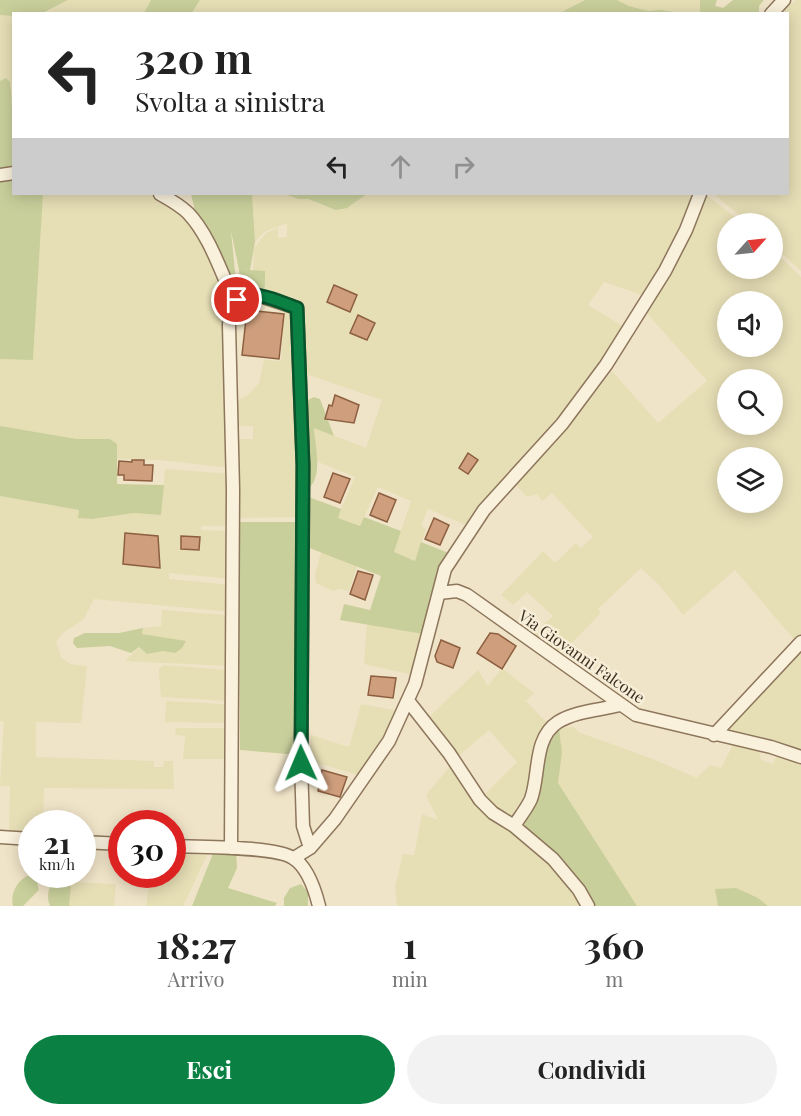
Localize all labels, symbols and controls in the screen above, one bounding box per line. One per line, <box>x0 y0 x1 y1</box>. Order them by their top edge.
text: 320 m <box>135 29 252 85</box>
icon: left <box>36 36 114 114</box>
text: Svolta a sinistra <box>135 83 325 119</box>
icon: left <box>321 150 354 183</box>
icon: ahead <box>384 150 417 183</box>
icon: right <box>447 150 480 183</box>
north arrow <box>717 213 783 279</box>
map controls <box>717 213 783 513</box>
pin <box>211 274 262 325</box>
icon: arrive <box>220 283 253 316</box>
button: sound <box>717 291 783 357</box>
button: search <box>717 369 783 435</box>
button: layers <box>717 447 783 513</box>
street label: Via Giovanni Falcone <box>514 604 649 708</box>
position arrow <box>269 731 333 795</box>
speed limit sign: 30 <box>108 810 186 888</box>
text: 21 <box>43 822 71 862</box>
text: km/h <box>39 854 75 874</box>
text: 18:27 <box>156 920 236 968</box>
text: 1 <box>403 920 417 968</box>
text: 360 <box>584 920 645 968</box>
text: Arrivo <box>168 965 224 992</box>
text: min <box>392 965 428 992</box>
text: m <box>605 965 623 992</box>
button: Esci <box>24 1035 395 1104</box>
button: Condividi <box>407 1035 777 1104</box>

